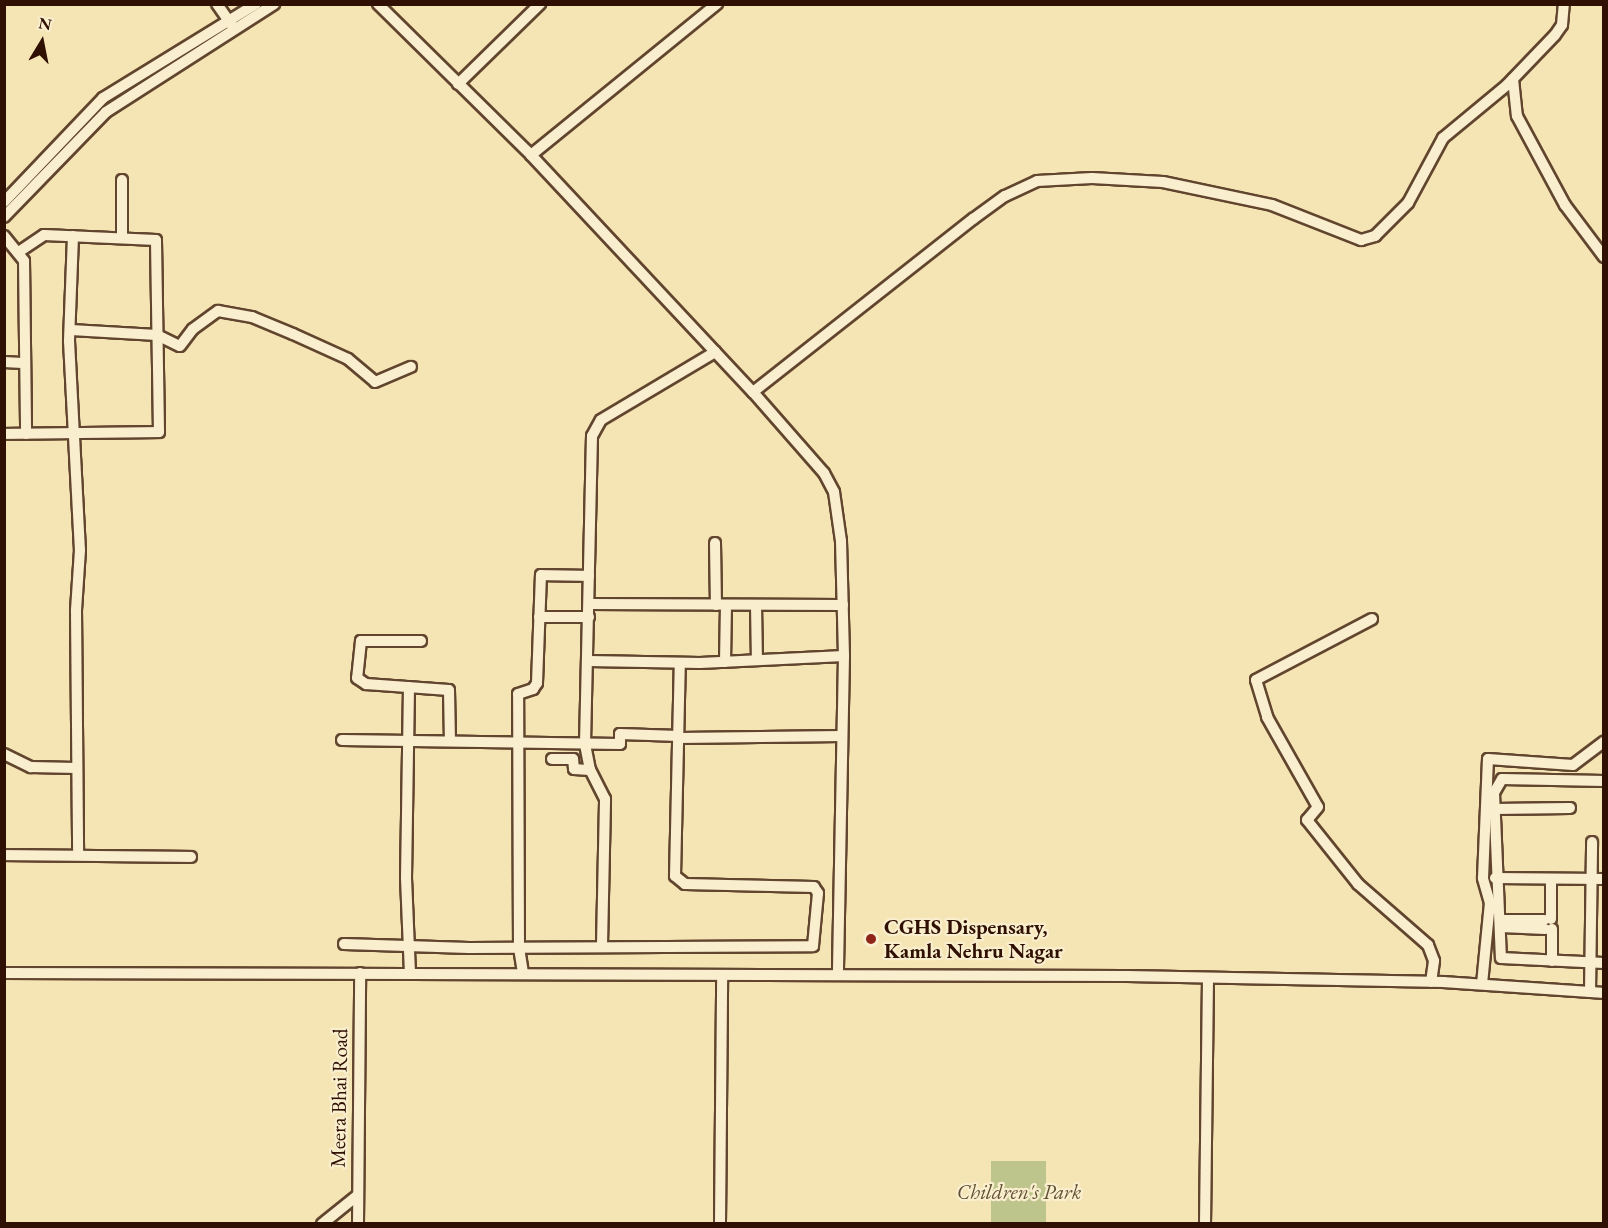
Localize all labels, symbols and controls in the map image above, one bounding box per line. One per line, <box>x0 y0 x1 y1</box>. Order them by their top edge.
north arrow <box>12 12 72 72</box>
text: N <box>37 12 53 35</box>
place label: CGHS Dispensary, Kamla Nehru Nagar <box>884 914 1063 964</box>
marker: CGHS Dispensary, Kamla Nehru Nagar <box>862 930 880 948</box>
street label: Meera Bhai Road <box>325 1028 353 1168</box>
park label: Children's Park <box>957 1179 1081 1205</box>

